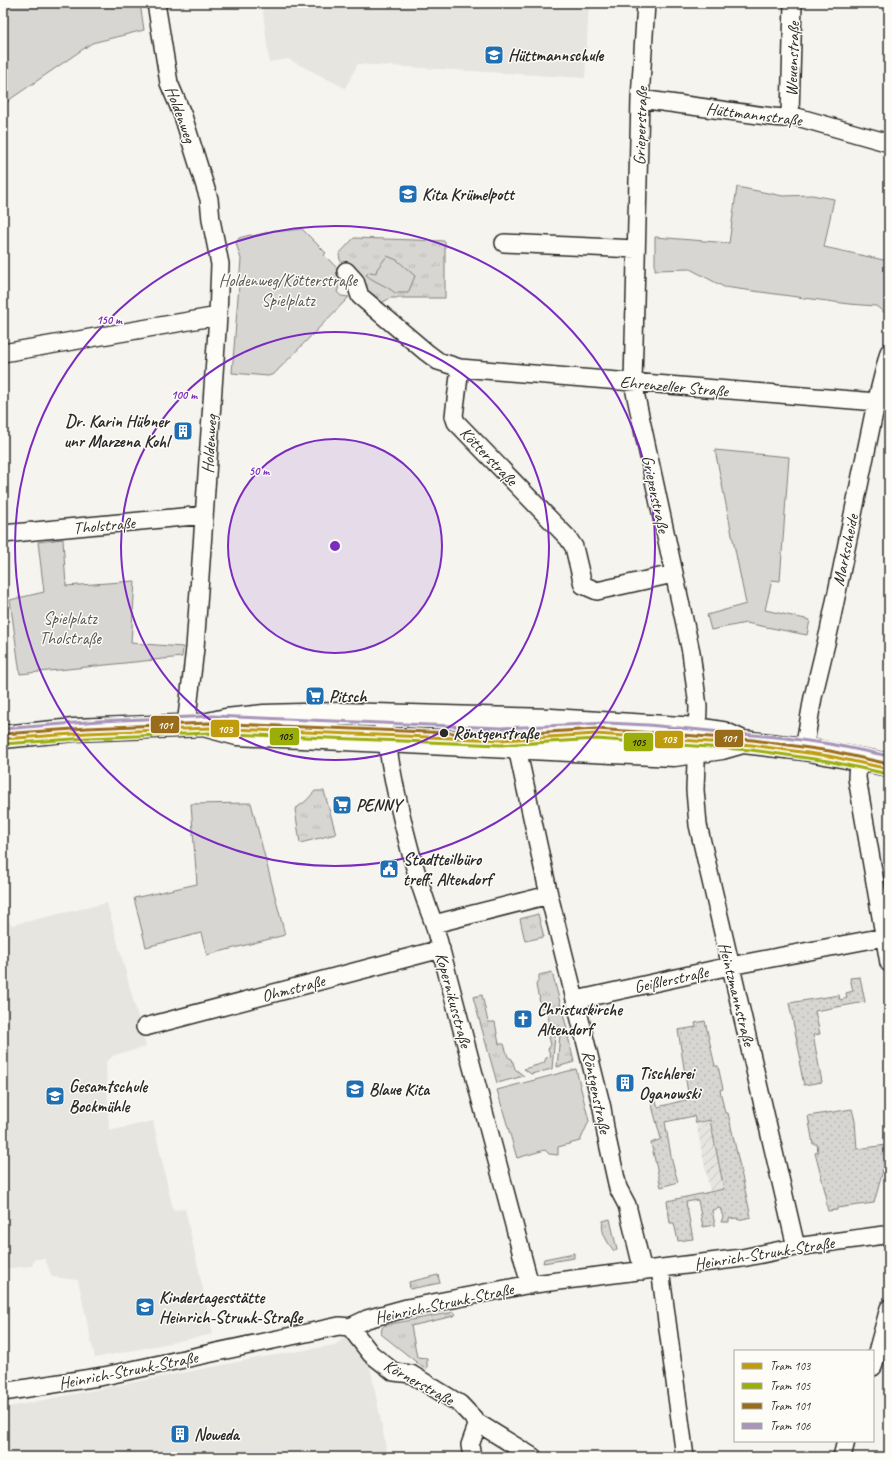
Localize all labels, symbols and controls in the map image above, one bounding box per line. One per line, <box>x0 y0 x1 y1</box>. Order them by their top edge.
street label: Weuenstraße <box>781 20 804 97</box>
school or university icon: Hüttmannschule <box>483 44 505 66</box>
place label: Hüttmannschule <box>508 45 604 66</box>
street label: Holdenweg <box>161 83 201 147</box>
street label: Grieperstraße <box>629 85 652 166</box>
street label: Hüttmannstraße <box>705 98 804 131</box>
school or university icon: Kita Krümelpott <box>397 183 419 205</box>
place label: Kita Krümelpott <box>422 184 516 205</box>
park label: Holdenweg/Kötterstraße Spielplatz <box>219 270 359 311</box>
text: 150 m <box>96 312 123 328</box>
street label: Ehrenzeller Straße <box>619 371 730 402</box>
text: 100 m <box>171 387 198 403</box>
place label: Dr. Karin Hübner unr Marzena Kohl <box>64 411 173 452</box>
street label: Holdenweg <box>197 412 222 474</box>
building icon: Dr. Karin Hübner unr Marzena Kohl <box>172 420 194 442</box>
street label: Kötterstraße <box>455 422 523 491</box>
street label: Grieperstraße <box>637 454 674 536</box>
text: 50 m <box>249 463 270 479</box>
street label: Markscheide <box>828 511 864 588</box>
street label: Tholstraße <box>72 512 137 539</box>
centre of rings <box>328 539 342 553</box>
park label: Spielplatz Tholstraße <box>39 608 102 649</box>
supermarket icon: Pitsch <box>304 685 326 707</box>
place label: Pitsch <box>329 686 368 707</box>
line badge: 101 <box>150 715 180 734</box>
text: 101 <box>158 718 173 732</box>
line badge: 103 <box>210 719 240 738</box>
text: 103 <box>218 722 233 736</box>
place label: Röntgenstraße <box>453 723 541 744</box>
line badge: 105 <box>269 727 300 746</box>
marker: Röntgenstraße <box>438 727 450 739</box>
text: 105 <box>278 729 294 743</box>
line badge: 101 <box>714 729 744 748</box>
line badge: 103 <box>654 730 684 749</box>
text: 101 <box>722 731 737 745</box>
line badge: 105 <box>623 732 654 752</box>
text: 103 <box>662 732 677 746</box>
text: 105 <box>631 735 647 749</box>
supermarket icon: PENNY <box>331 794 353 816</box>
place label: PENNY <box>356 795 404 816</box>
place label: Stadtteilbüro treff. Altendorf <box>403 849 496 890</box>
public building icon: Stadtteilbüro treff. Altendorf <box>378 858 400 880</box>
street label: Heintzmannstraße <box>714 940 760 1049</box>
street label: Kopernikusstraße <box>431 950 477 1051</box>
street label: Geißlerstraße <box>632 961 711 998</box>
street label: Ohmstraße <box>259 970 328 1007</box>
place label: Christuskirche Altendorf <box>537 999 624 1040</box>
church icon: Christuskirche Altendorf <box>512 1008 534 1030</box>
street label: Röntgenstraße <box>577 1049 616 1137</box>
place label: Tischlerei Oganowski <box>639 1063 703 1104</box>
building icon: Tischlerei Oganowski <box>614 1072 636 1094</box>
place label: Gesamtschule Bockmühle <box>69 1076 149 1117</box>
school or university icon: Blaue Kita <box>344 1078 366 1100</box>
place label: Blaue Kita <box>369 1079 431 1100</box>
school or university icon: Gesamtschule Bockmühle <box>44 1085 66 1107</box>
street label: Heinrich-Strunk-Straße <box>693 1232 837 1275</box>
street label: Heinrich-Strunk-Straße <box>373 1278 517 1328</box>
place label: Kindertagesstätte Heinrich-Strunk-Straße <box>159 1287 304 1328</box>
school or university icon: Kindertagesstätte Heinrich-Strunk-Straße <box>134 1296 156 1318</box>
street label: Heinrich-Strunk-Straße <box>57 1346 201 1394</box>
legend <box>734 1350 874 1442</box>
street label: Körnerstraße <box>380 1355 459 1411</box>
text: Tram 103 <box>770 1358 812 1374</box>
text: Tram 105 <box>770 1378 811 1394</box>
text: Tram 101 <box>770 1398 811 1414</box>
text: Tram 106 <box>770 1418 811 1434</box>
building icon: Noweda <box>169 1423 191 1445</box>
place label: Noweda <box>194 1424 241 1445</box>

